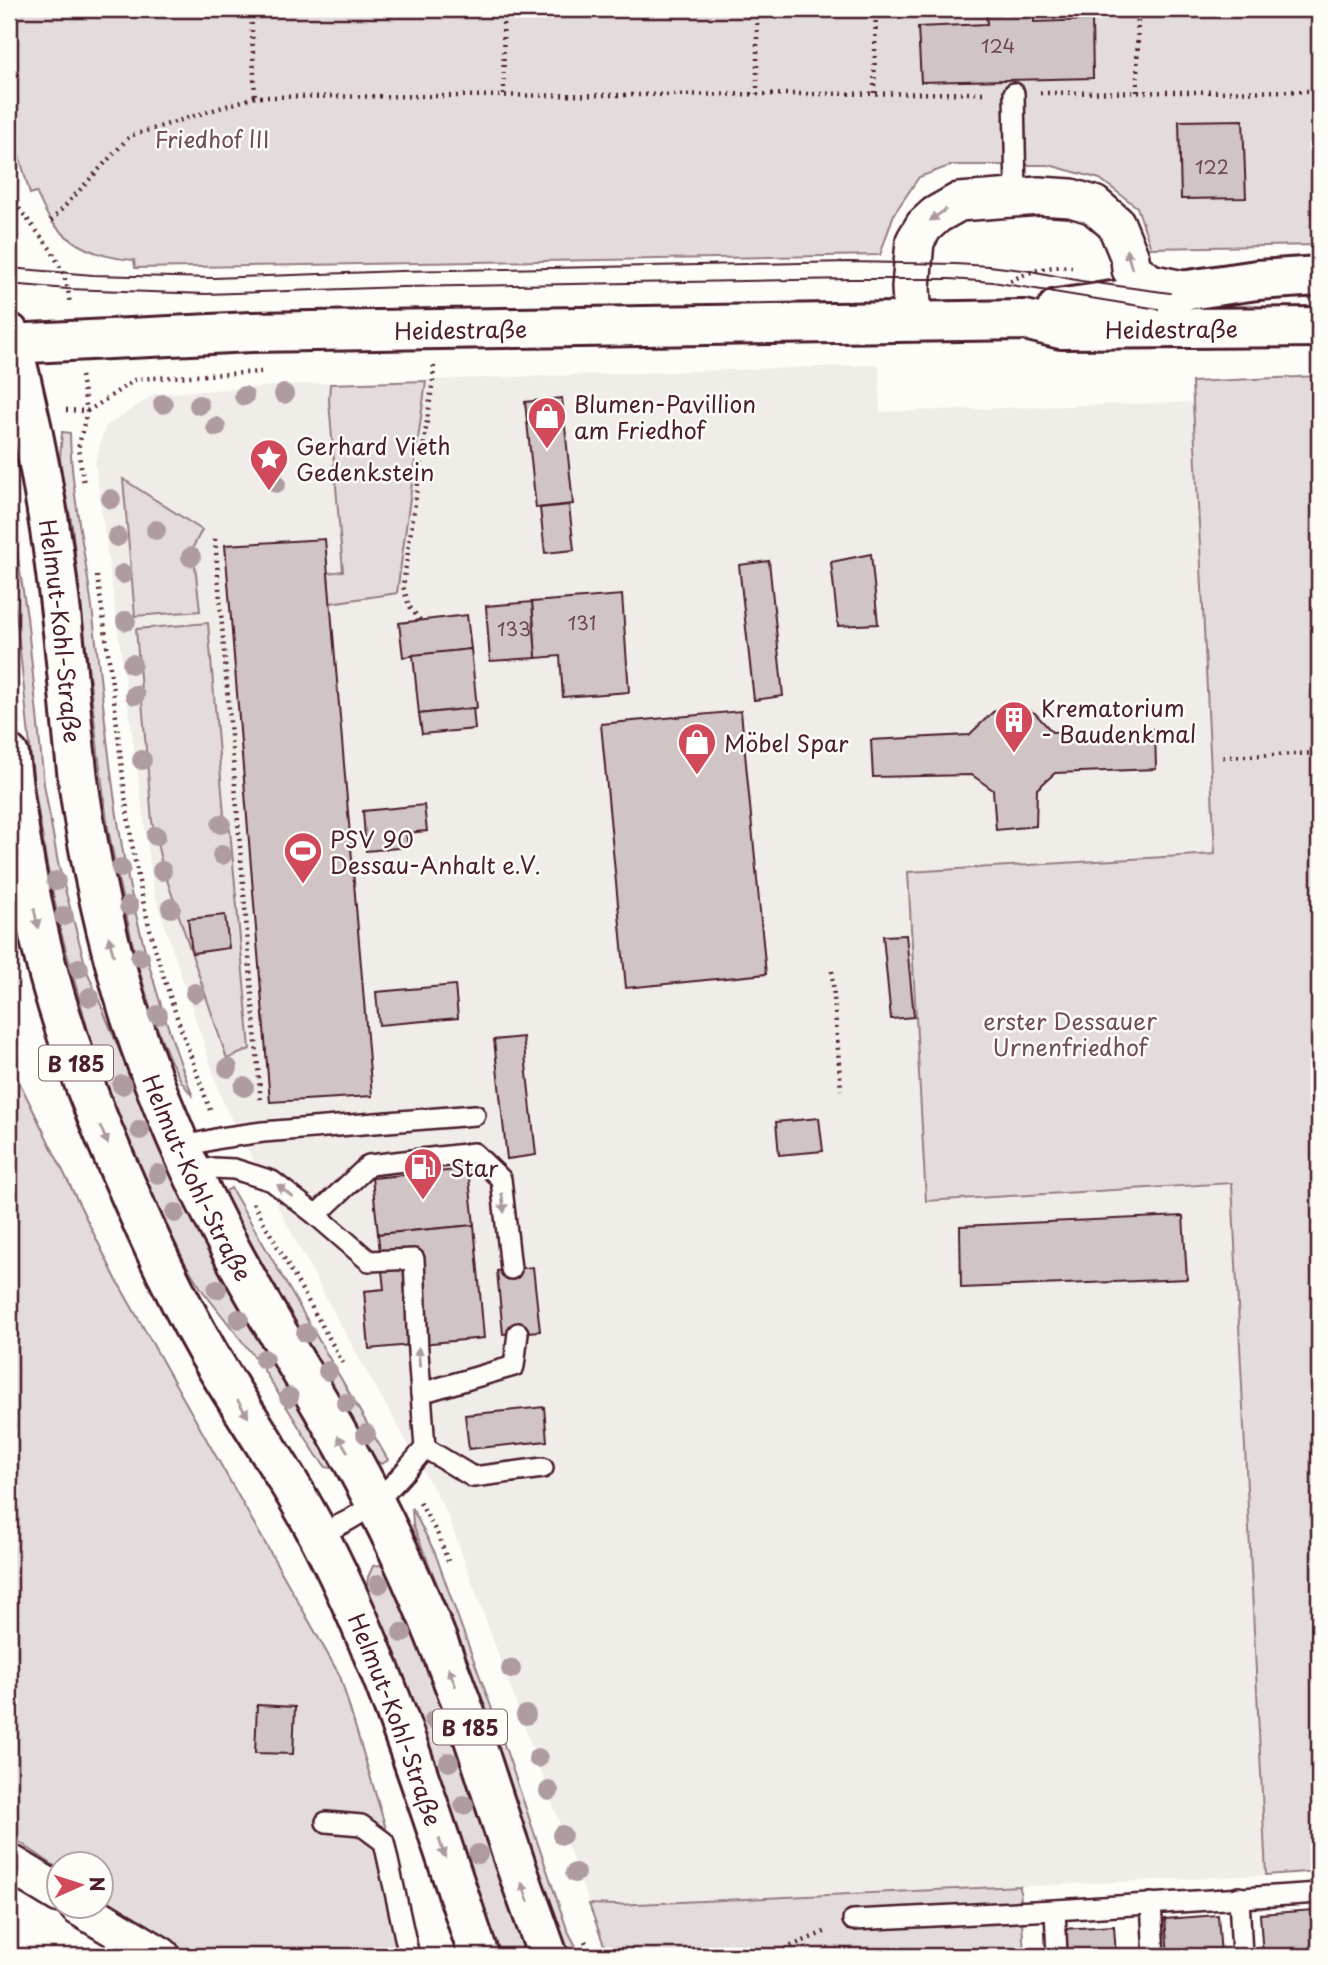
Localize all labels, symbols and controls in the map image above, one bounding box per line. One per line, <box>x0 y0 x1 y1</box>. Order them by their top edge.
house number: 124 <box>981 31 1015 59</box>
park label: Friedhof III <box>155 121 269 156</box>
house number: 122 <box>1195 152 1229 180</box>
one-way arrow <box>929 208 947 222</box>
one-way arrow <box>1123 247 1134 269</box>
street label: Heidestraße <box>394 310 527 347</box>
street label: Heidestraße <box>1105 310 1238 346</box>
place label: Blumen-Pavillion am Friedhof <box>574 386 756 447</box>
shop icon: Blumen-Pavillion am Friedhof <box>526 395 568 450</box>
place label: Gerhard Vieth Gedenkstein <box>296 428 451 489</box>
place icon: Gerhard Vieth Gedenkstein <box>248 437 290 492</box>
street label: Helmut-Kohl-Straße <box>31 517 91 744</box>
house number: 131 <box>568 608 596 636</box>
house number: 133 <box>497 614 531 642</box>
place label: Krematorium - Baudenkmal <box>1041 690 1196 751</box>
building icon: Krematorium - Baudenkmal <box>993 699 1035 754</box>
shop icon: Möbel Spar <box>676 721 718 776</box>
place label: Möbel Spar <box>724 725 849 760</box>
place label: PSV 90 Dessau-Anhalt e.V. <box>330 821 541 882</box>
sports icon: PSV 90 Dessau-Anhalt e.V. <box>282 830 324 885</box>
one-way arrow <box>31 908 42 930</box>
one-way arrow <box>105 935 116 957</box>
park label: erster Dessauer Urnenfriedhof <box>983 1003 1157 1064</box>
road number: B 185 <box>39 1046 113 1080</box>
street label: Helmut-Kohl-Straße <box>135 1069 262 1287</box>
one-way arrow <box>99 1125 110 1146</box>
fuel station icon: Star <box>402 1146 444 1201</box>
place label: Star <box>450 1150 499 1185</box>
one-way arrow <box>276 1184 294 1198</box>
one-way arrow <box>498 1192 509 1214</box>
one-way arrow <box>413 1345 424 1367</box>
one-way arrow <box>236 1399 249 1418</box>
one-way arrow <box>337 1434 349 1453</box>
street label: Helmut-Kohl-Straße <box>340 1607 452 1830</box>
one-way arrow <box>446 1666 457 1687</box>
road number: B 185 <box>433 1710 507 1744</box>
one-way arrow <box>438 1838 448 1859</box>
north arrow <box>46 1850 116 1920</box>
text: N <box>84 1876 112 1892</box>
one-way arrow <box>519 1881 530 1902</box>

